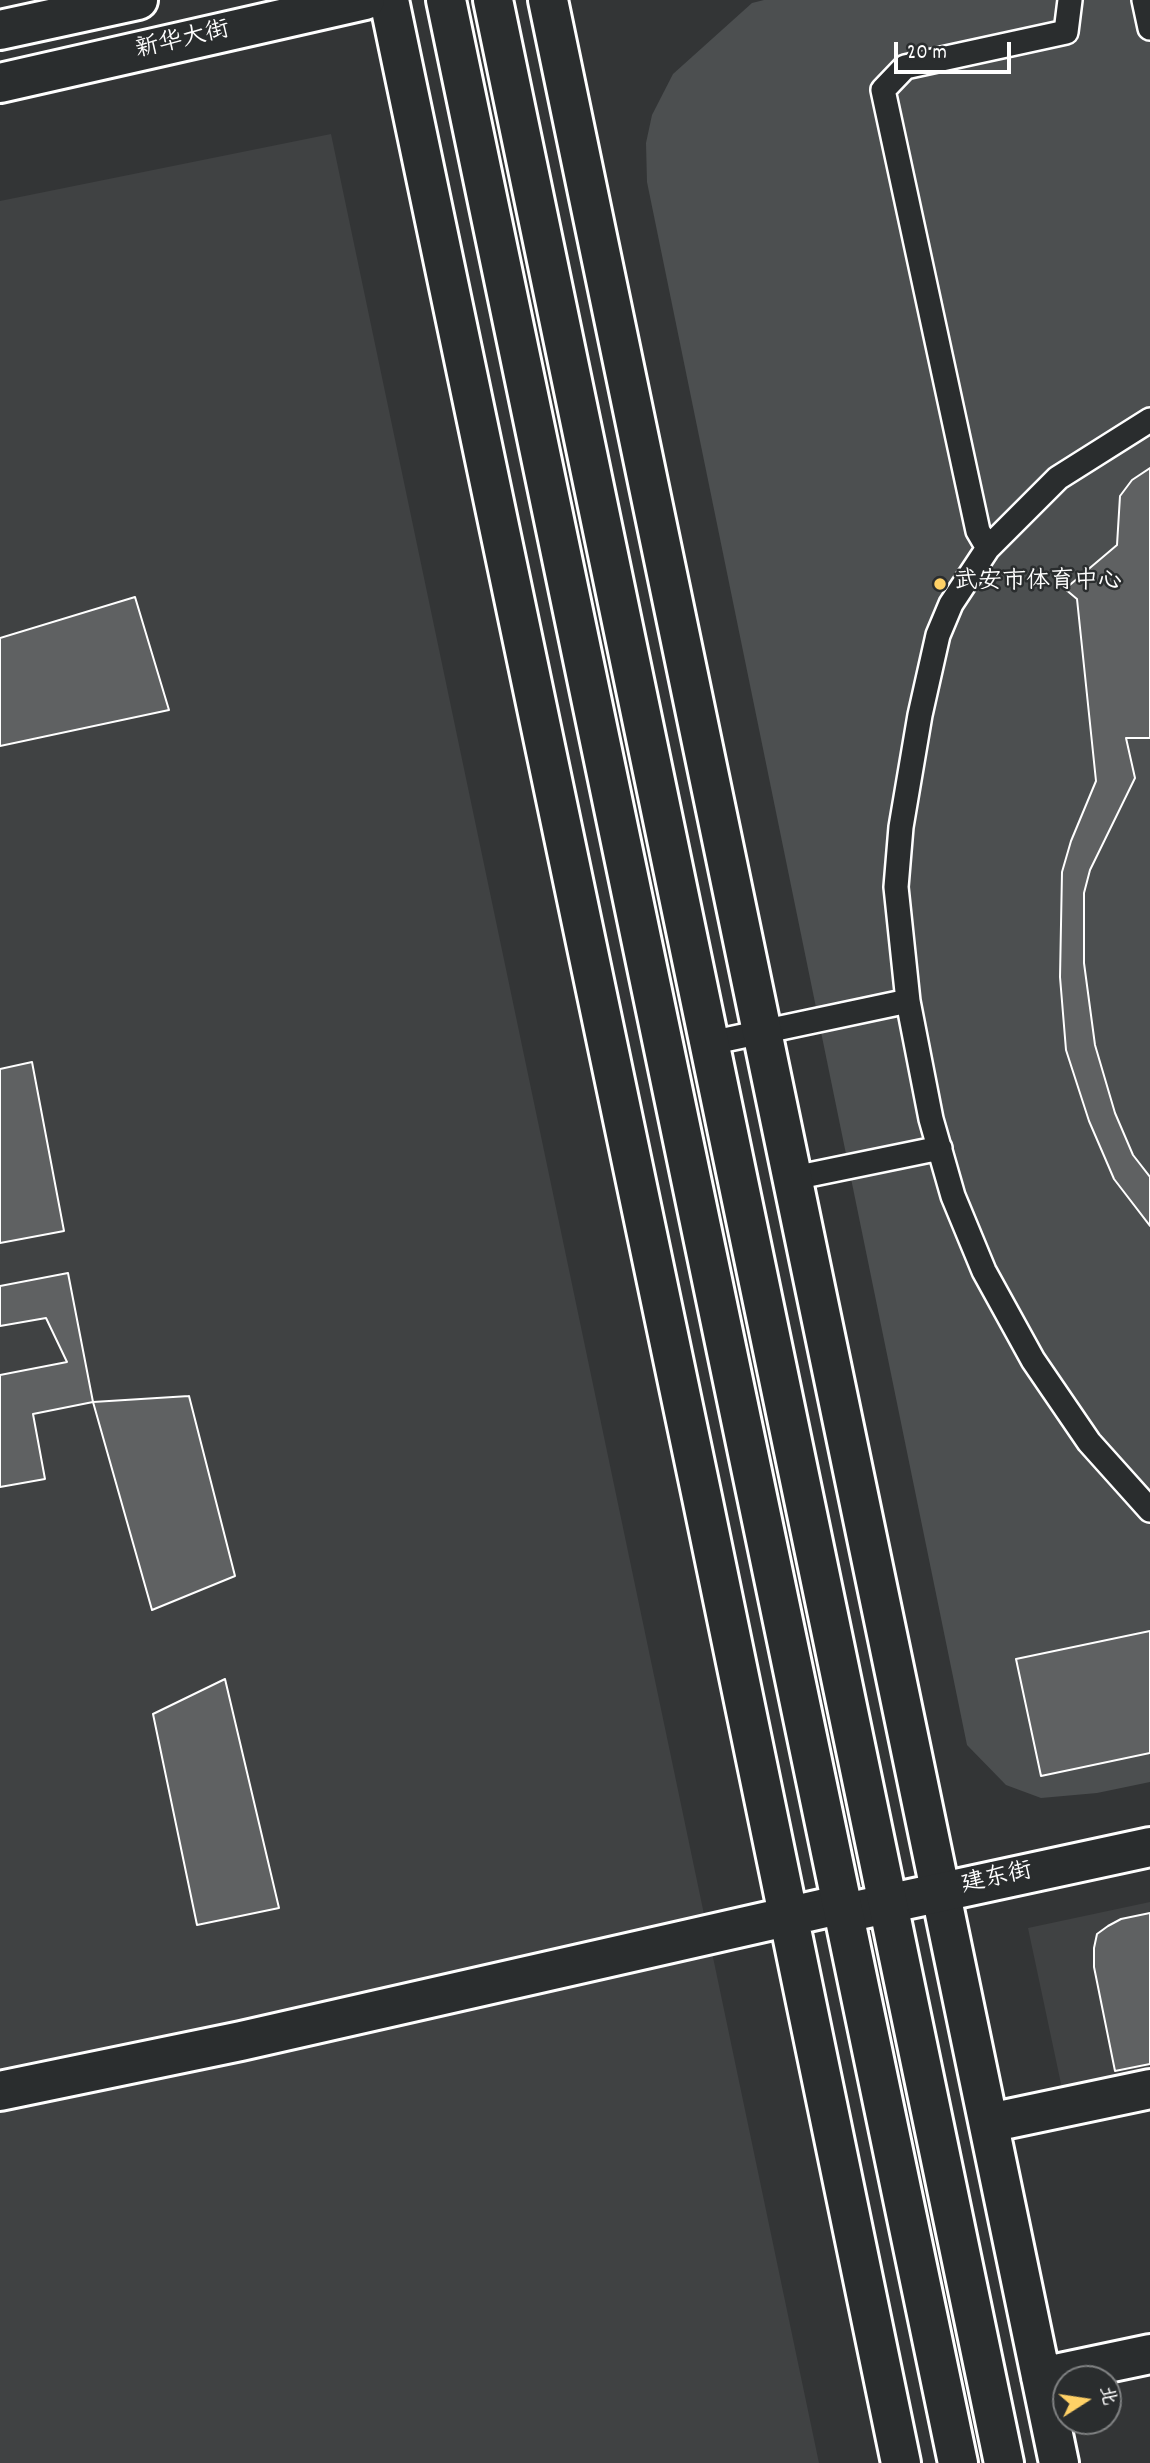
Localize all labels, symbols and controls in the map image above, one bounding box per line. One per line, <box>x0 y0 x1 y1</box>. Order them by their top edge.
street label: 新华大街 <box>133 17 233 67</box>
scale bar <box>898 28 1015 72</box>
text: 20 m <box>907 39 947 69</box>
place label: 武安市体育中心 <box>954 570 1122 598</box>
marker: 武安市体育中心 <box>932 576 948 592</box>
street label: 建东街 <box>959 1858 1035 1902</box>
north arrow <box>1052 2365 1122 2435</box>
text: 北 <box>1091 2384 1121 2408</box>

